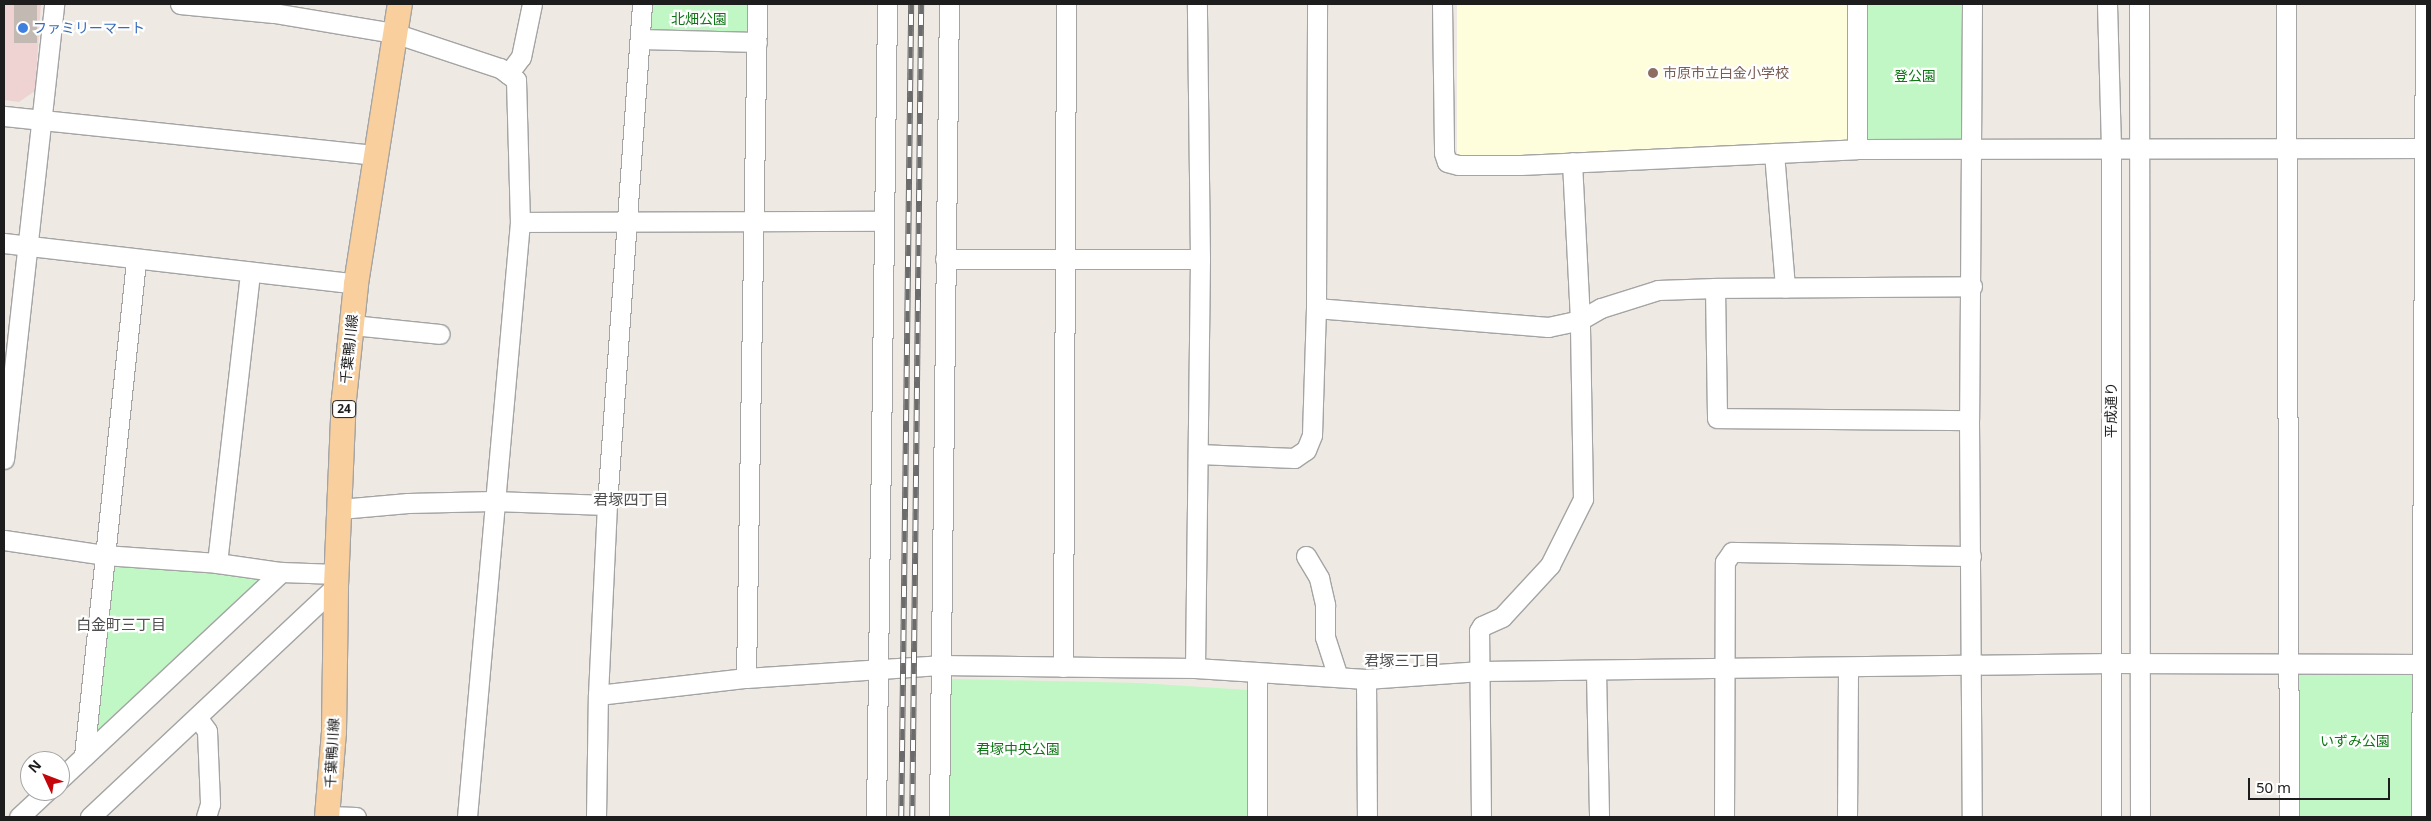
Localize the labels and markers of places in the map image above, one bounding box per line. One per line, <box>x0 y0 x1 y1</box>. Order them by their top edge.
place label: ファミリーマート <box>33 20 145 36</box>
marker: ファミリーマート <box>17 22 29 34</box>
place label: 市原市立白金小学校 <box>1663 65 1789 81</box>
marker: 市原市立白金小学校 <box>1647 67 1659 79</box>

